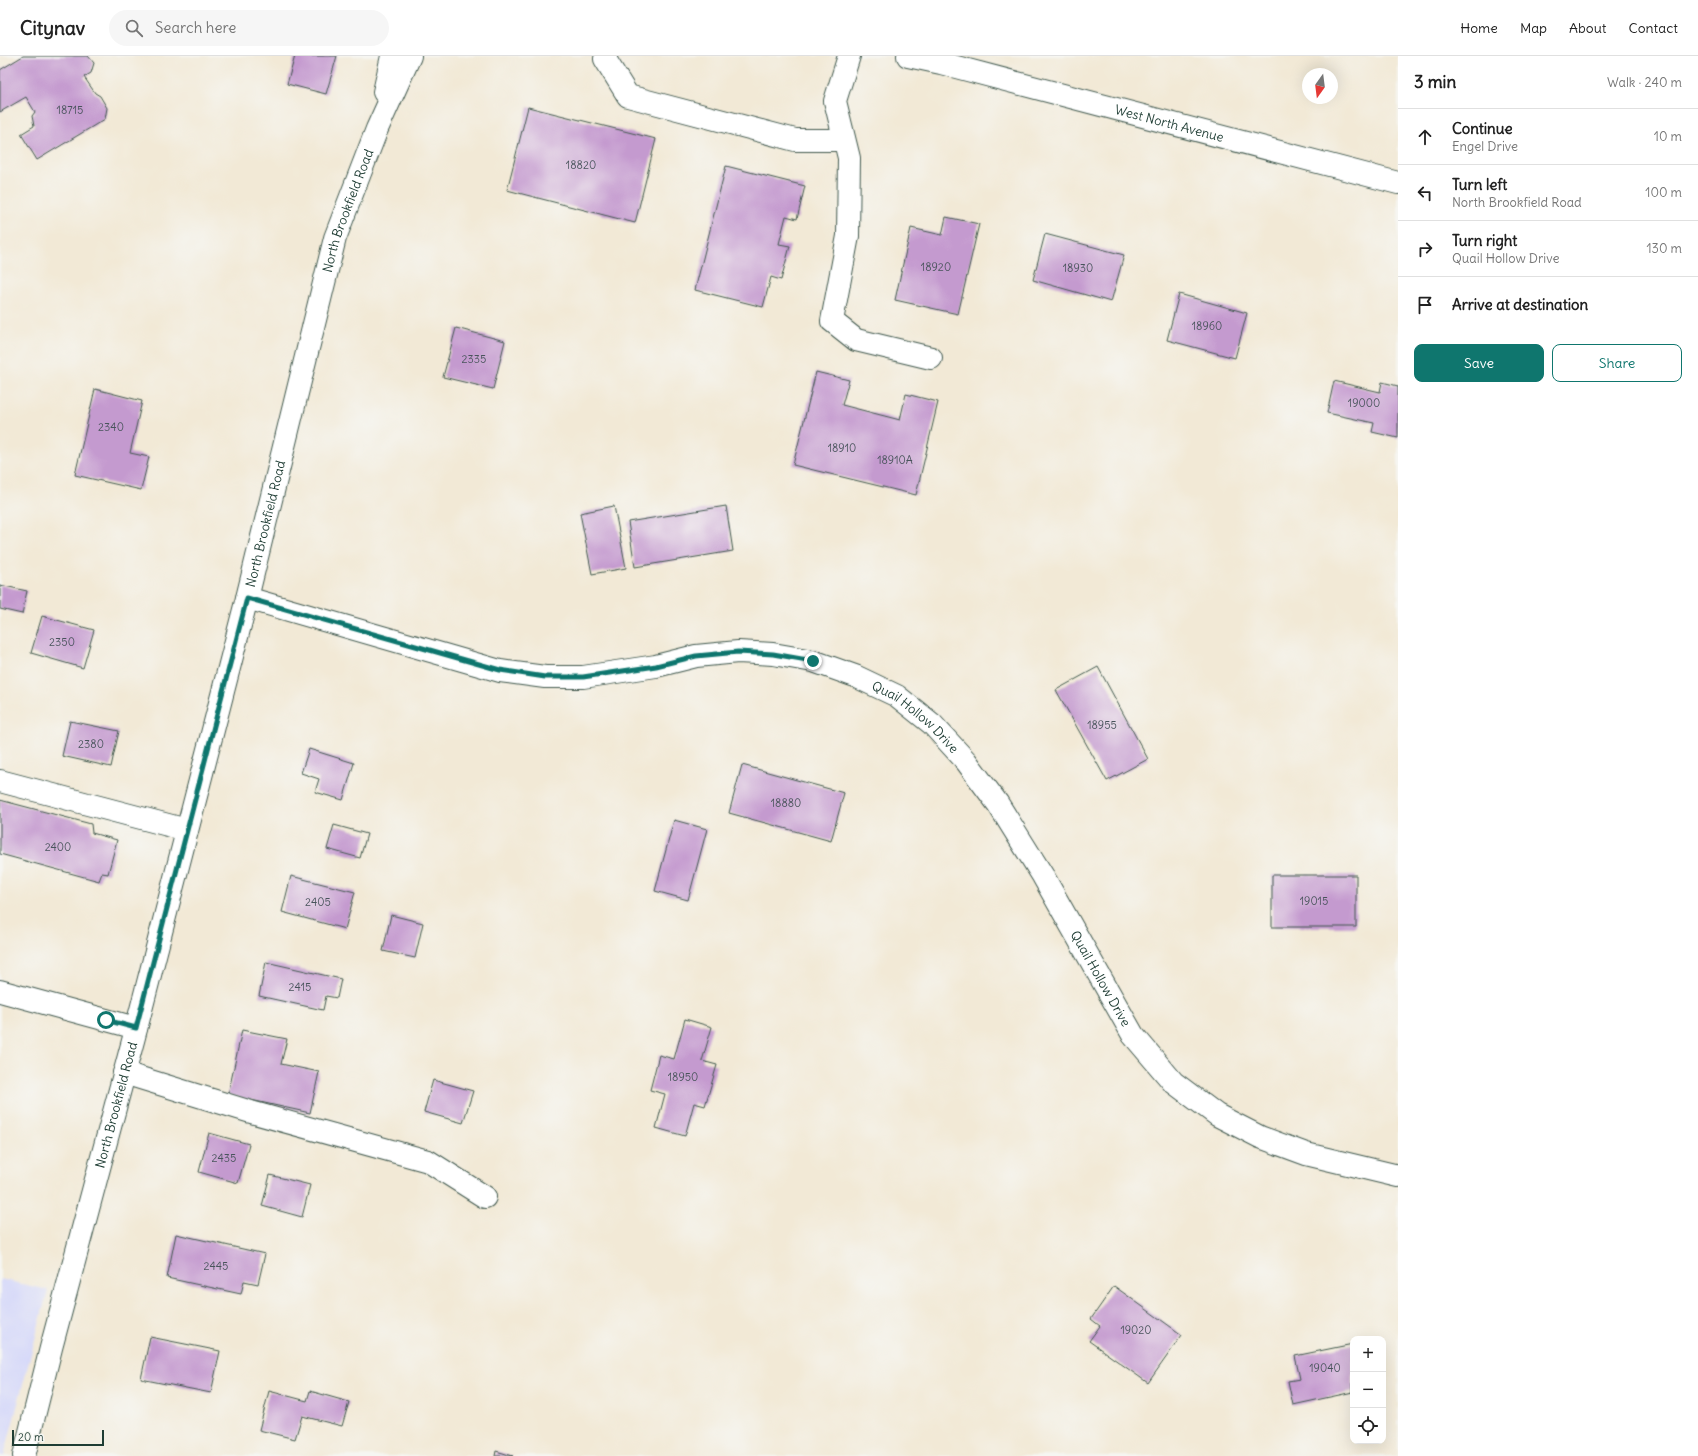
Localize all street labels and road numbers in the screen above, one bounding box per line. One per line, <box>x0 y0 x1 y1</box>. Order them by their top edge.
street label: West North Avenue <box>1113 101 1226 145</box>
street label: North Brookfield Road <box>318 146 377 274</box>
street label: North Brookfield Road <box>241 458 289 589</box>
street label: Quail Hollow Drive <box>869 677 963 756</box>
street label: Quail Hollow Drive <box>1067 927 1135 1029</box>
street label: North Brookfield Road <box>91 1040 141 1170</box>

